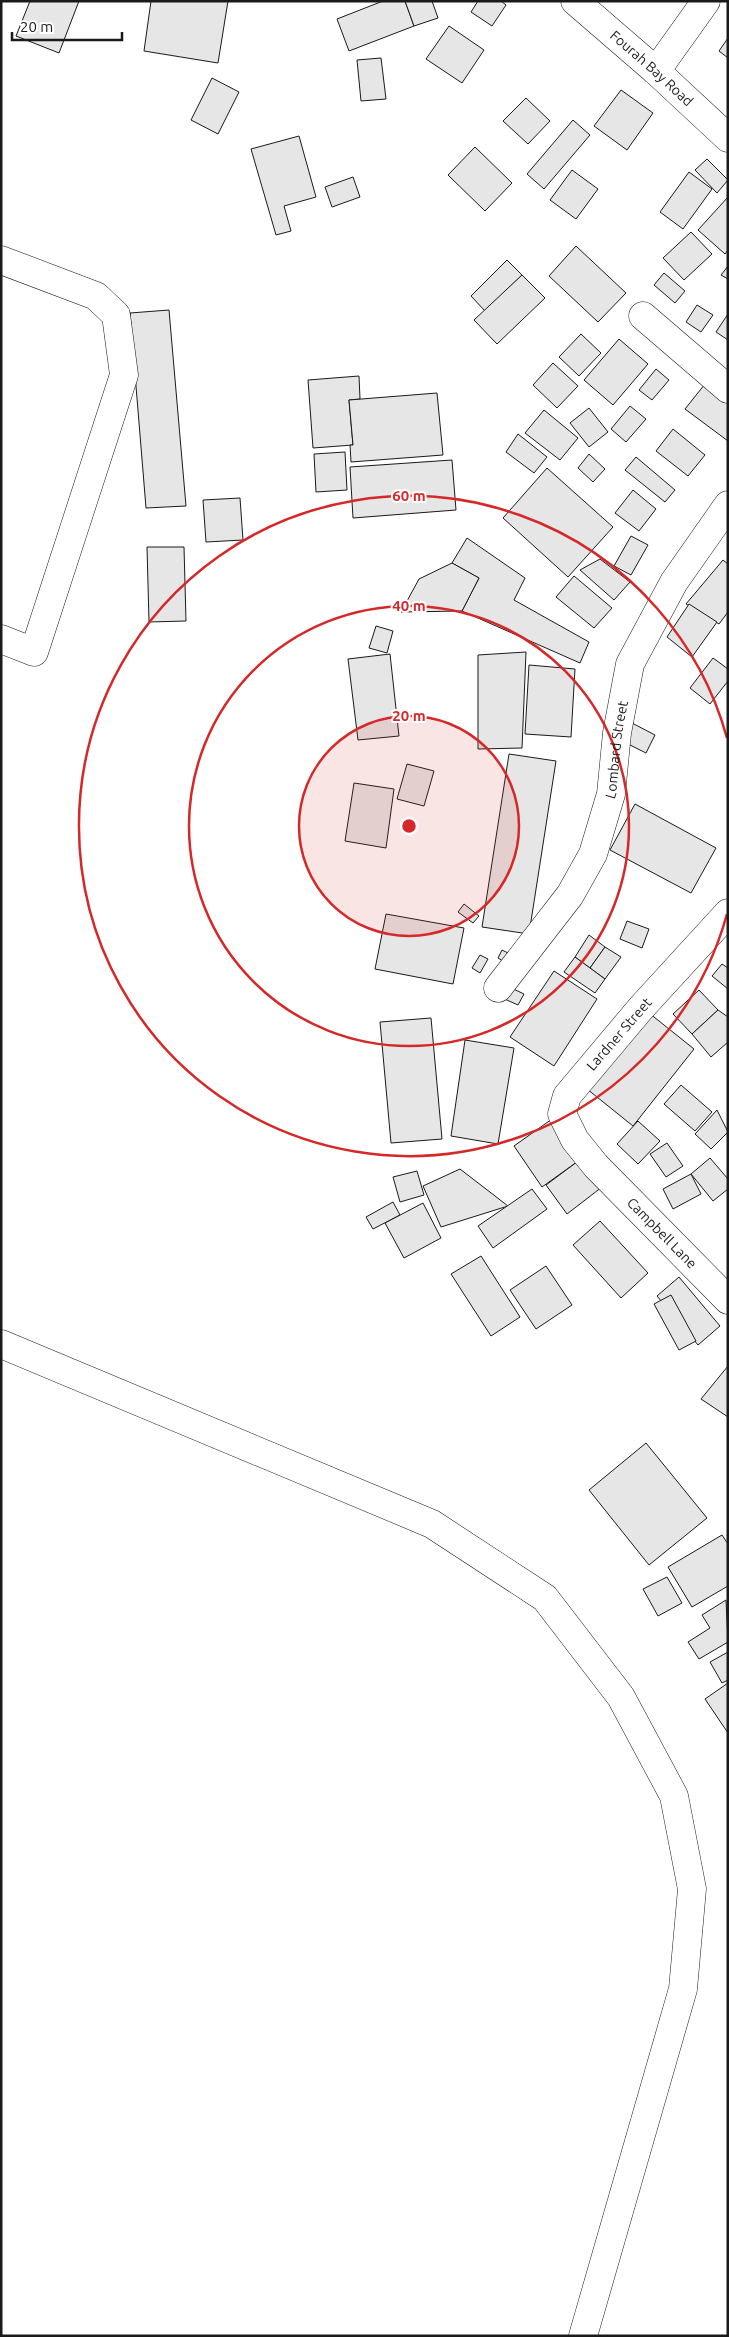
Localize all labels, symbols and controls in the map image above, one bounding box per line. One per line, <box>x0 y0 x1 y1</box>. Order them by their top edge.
scale bar <box>12 10 122 42</box>
text: 20 m <box>20 18 53 35</box>
street label: Fourah Bay Road <box>607 27 696 109</box>
text: 60 m <box>392 487 426 504</box>
text: 40 m <box>392 597 426 614</box>
street label: Lombard Street <box>602 699 631 801</box>
text: 20 m <box>392 707 426 724</box>
centre of rings <box>400 817 418 835</box>
street label: Lardner Street <box>583 994 655 1074</box>
street label: Campbell Lane <box>624 1194 700 1272</box>

